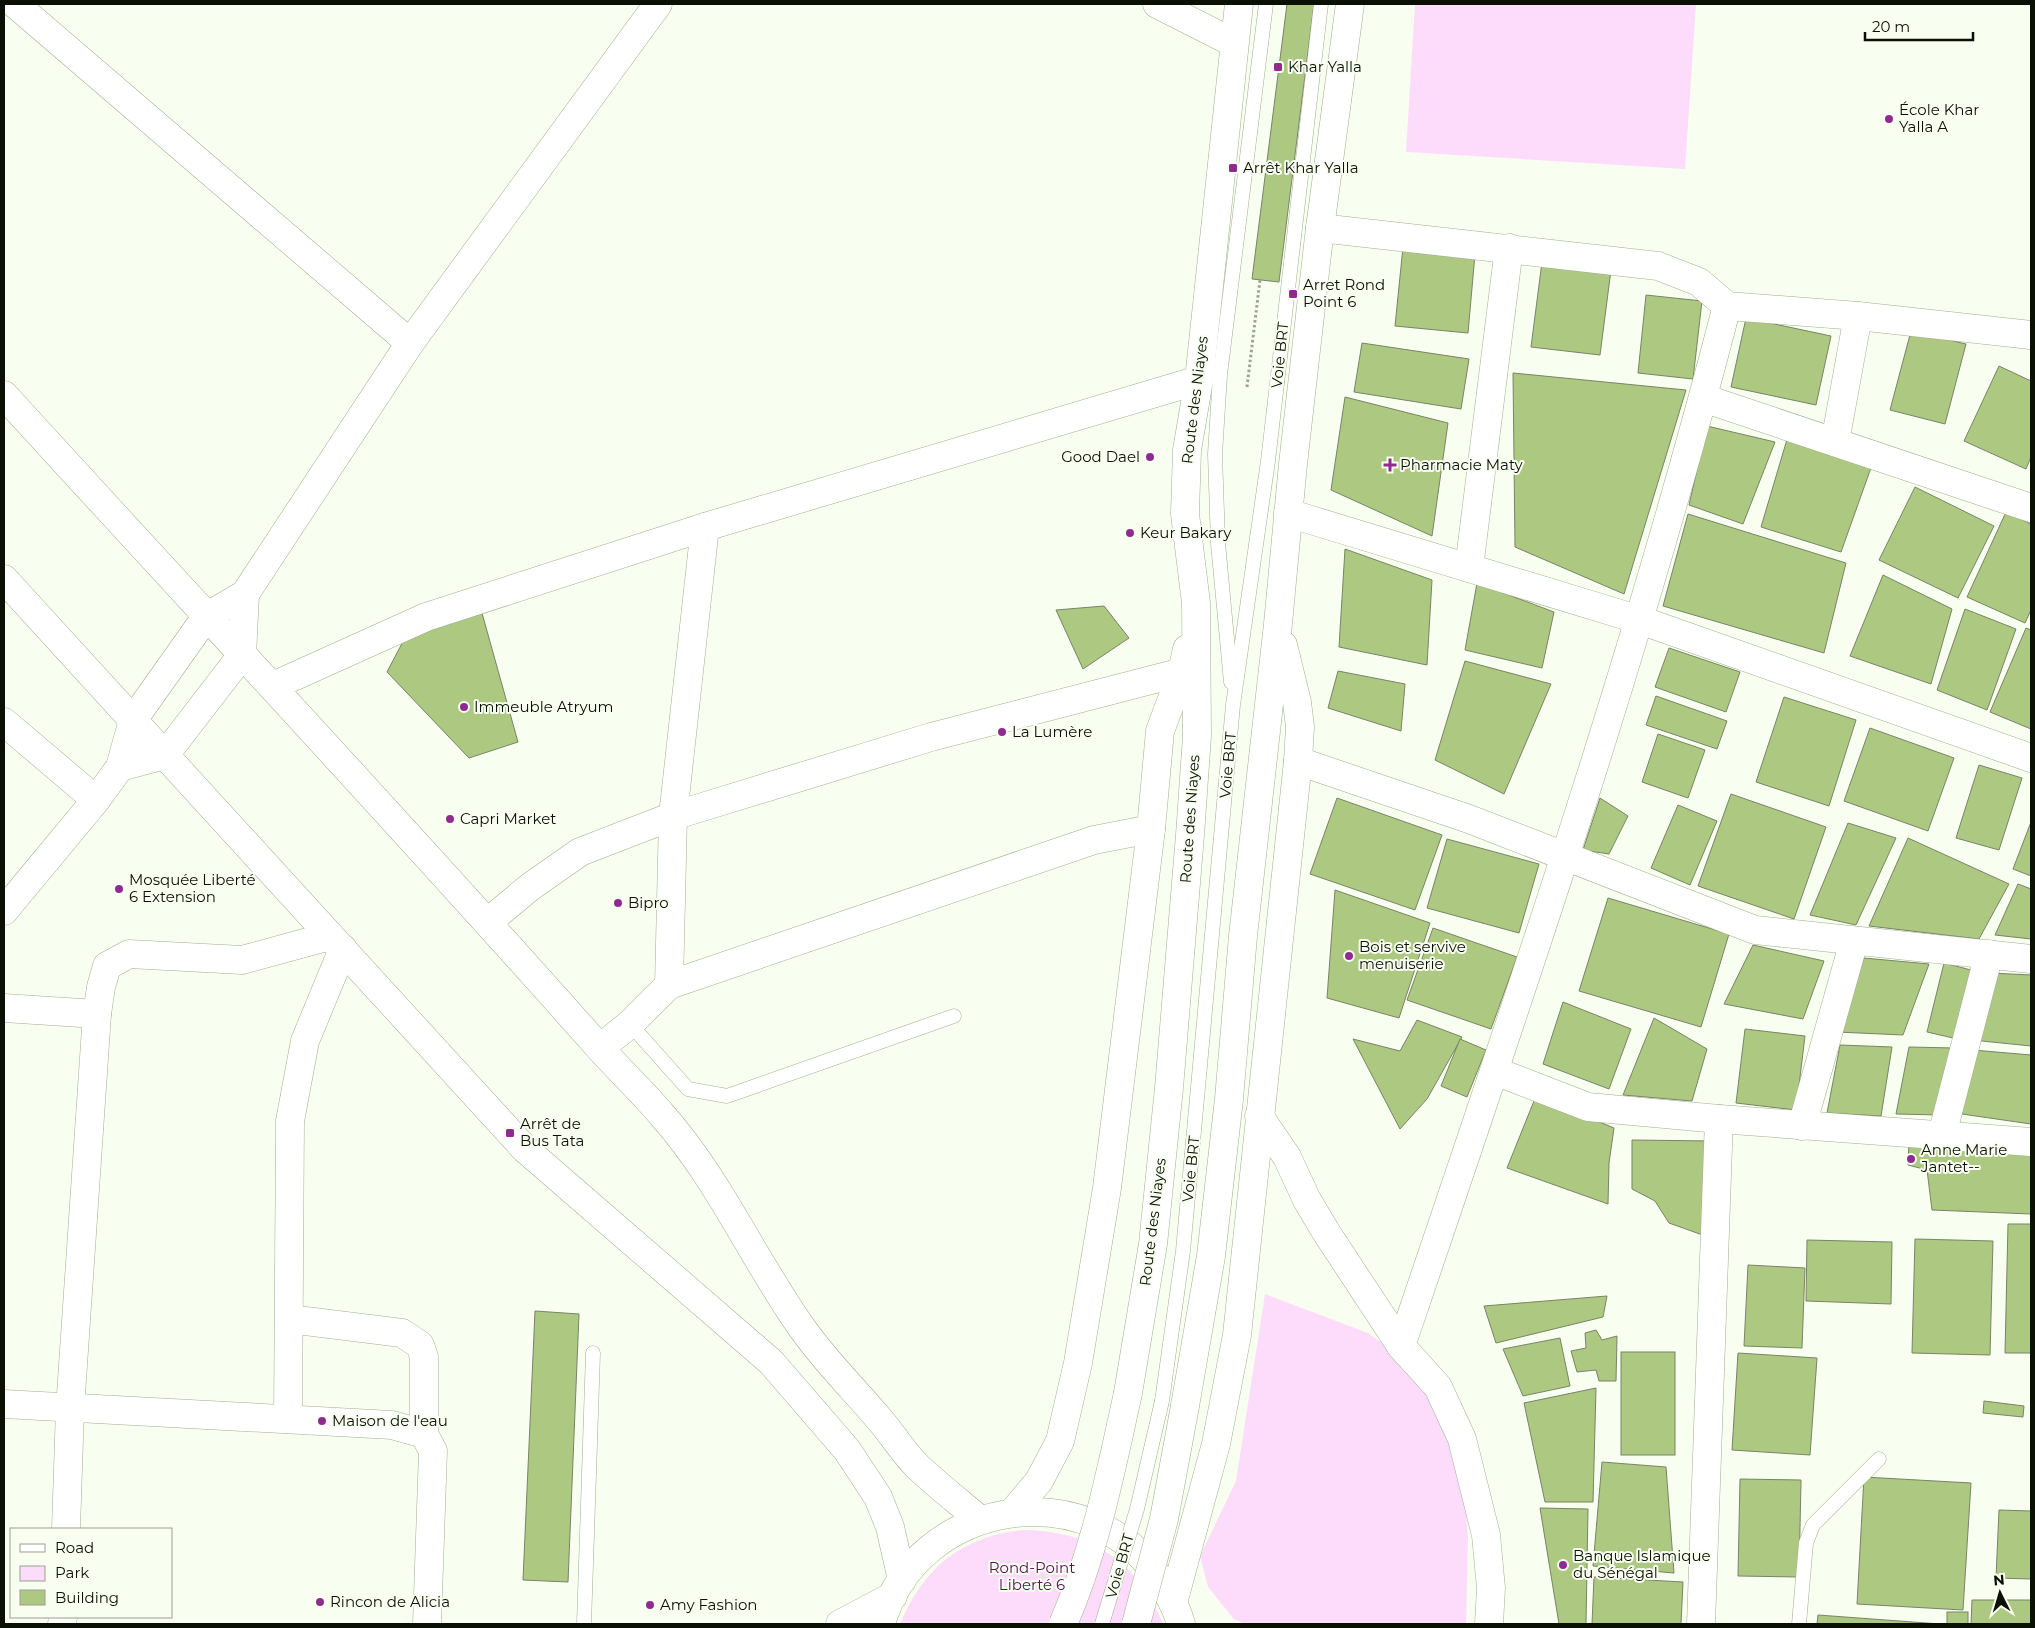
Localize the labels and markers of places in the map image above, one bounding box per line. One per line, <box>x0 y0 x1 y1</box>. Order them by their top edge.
place label: Khar Yalla <box>1288 57 1362 76</box>
marker: Khar Yalla <box>1272 61 1284 73</box>
place label: École Khar Yalla A <box>1899 100 1979 136</box>
marker: École Khar Yalla A <box>1883 113 1895 125</box>
place label: Arrêt Khar Yalla <box>1243 158 1358 177</box>
marker: Arrêt Khar Yalla <box>1227 162 1239 174</box>
place label: Arret Rond Point 6 <box>1303 275 1385 311</box>
marker: Arret Rond Point 6 <box>1287 288 1299 300</box>
place label: Good Dael <box>1061 447 1140 466</box>
marker: Good Dael <box>1144 451 1156 463</box>
place label: Pharmacie Maty <box>1400 455 1524 474</box>
marker: Pharmacie Maty <box>1384 459 1396 471</box>
place label: Keur Bakary <box>1140 523 1232 542</box>
marker: Keur Bakary <box>1124 527 1136 539</box>
place label: Immeuble Atryum <box>474 697 614 716</box>
marker: Immeuble Atryum <box>458 701 470 713</box>
place label: La Lumère <box>1012 722 1092 741</box>
marker: La Lumère <box>996 726 1008 738</box>
place label: Capri Market <box>460 809 556 828</box>
marker: Capri Market <box>444 813 456 825</box>
place label: Mosquée Liberté 6 Extension <box>129 870 256 906</box>
marker: Mosquée Liberté 6 Extension <box>113 883 125 895</box>
place label: Bipro <box>628 893 669 912</box>
marker: Bipro <box>612 897 624 909</box>
place label: Bois et servive menuiserie <box>1359 937 1466 973</box>
marker: Bois et servive menuiserie <box>1343 950 1355 962</box>
place label: Arrêt de Bus Tata <box>520 1114 584 1150</box>
marker: Arrêt de Bus Tata <box>504 1127 516 1139</box>
place label: Anne Marie Jantet-- <box>1920 1140 2007 1176</box>
marker: Anne Marie Jantet-- <box>1905 1153 1917 1165</box>
place label: Maison de l'eau <box>332 1411 448 1430</box>
marker: Maison de l'eau <box>316 1415 328 1427</box>
place label: Banque Islamique du Sénégal <box>1573 1546 1711 1582</box>
marker: Banque Islamique du Sénégal <box>1557 1559 1569 1571</box>
place label: Rincon de Alicia <box>330 1592 450 1611</box>
place label: Amy Fashion <box>660 1595 758 1614</box>
marker: Rincon de Alicia <box>314 1596 326 1608</box>
marker: Amy Fashion <box>644 1599 656 1611</box>

